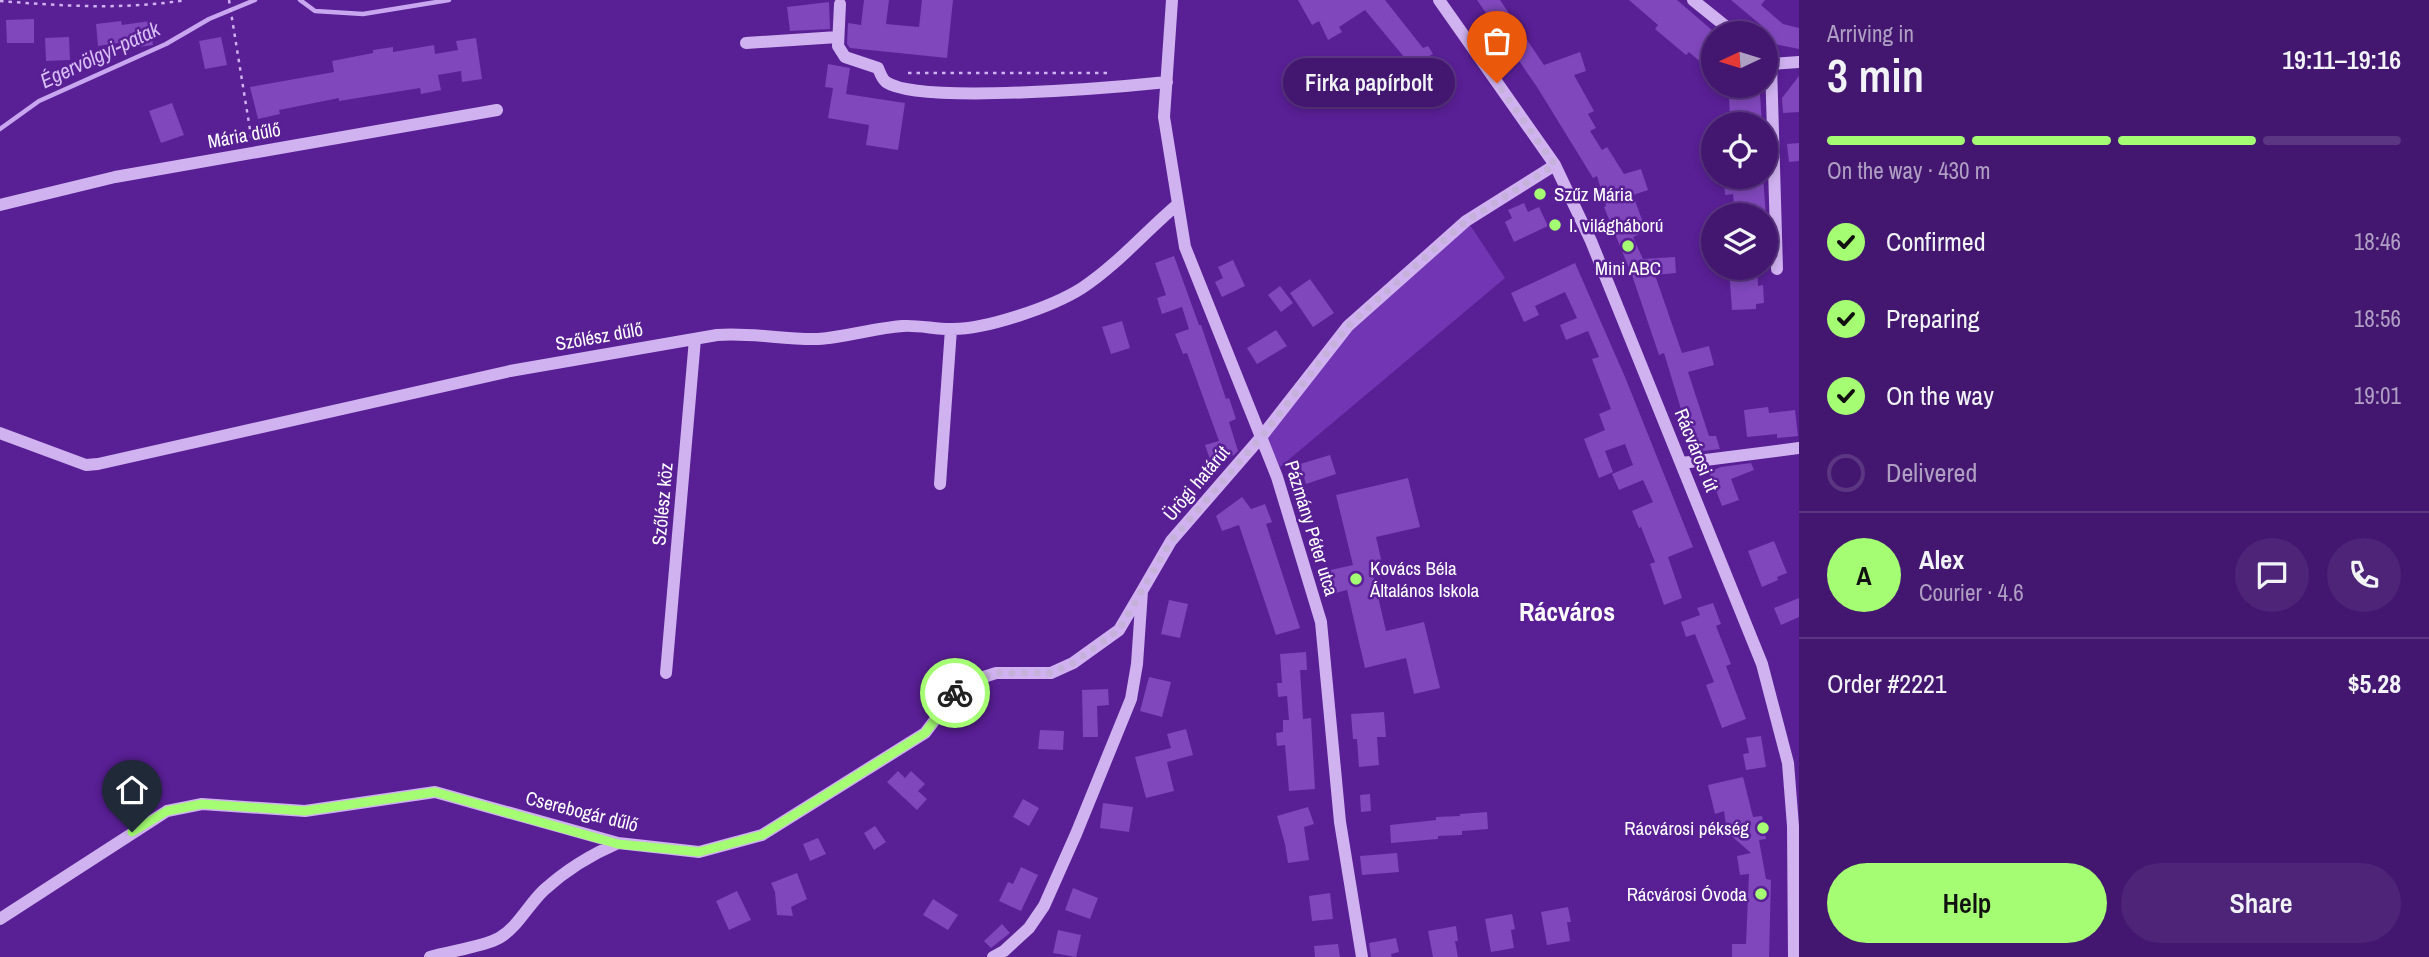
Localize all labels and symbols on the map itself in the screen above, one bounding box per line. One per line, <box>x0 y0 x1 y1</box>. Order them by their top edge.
pin <box>1467 11 1527 83</box>
water label: Égervölgyi-patak <box>35 14 166 95</box>
north arrow <box>1701 21 1778 98</box>
callout: Firka papírbolt <box>1284 58 1455 108</box>
street label: Mária dűlő <box>205 116 283 154</box>
place label: Szűz Mária <box>1554 181 1633 207</box>
marker: Szűz Mária <box>1532 186 1548 202</box>
place label: I. világháború <box>1569 212 1663 238</box>
marker: I. világháború <box>1547 217 1563 233</box>
marker: Mini ABC <box>1620 238 1636 254</box>
place label: Mini ABC <box>1595 255 1661 281</box>
street label: Szőlész dűlő <box>553 316 645 356</box>
street label: Rácvárosi út <box>1669 405 1726 496</box>
street label: Ürögi határút <box>1157 439 1236 526</box>
street label: Pázmány Péter utca <box>1279 457 1345 599</box>
street label: Szőlész köz <box>645 461 679 547</box>
place label: Kovács Béla Általános Iskola <box>1369 555 1479 603</box>
marker: Kovács Béla Általános Iskola <box>1348 571 1364 587</box>
district label: Rácváros <box>1519 594 1615 629</box>
courier <box>920 658 990 728</box>
pin <box>102 760 162 832</box>
street label: Cserebogár dűlő <box>523 784 641 838</box>
place label: Rácvárosi pékség <box>1624 815 1749 841</box>
marker: Rácvárosi pékség <box>1755 820 1771 836</box>
place label: Rácvárosi Óvoda <box>1627 881 1747 907</box>
marker: Rácvárosi Óvoda <box>1753 886 1769 902</box>

